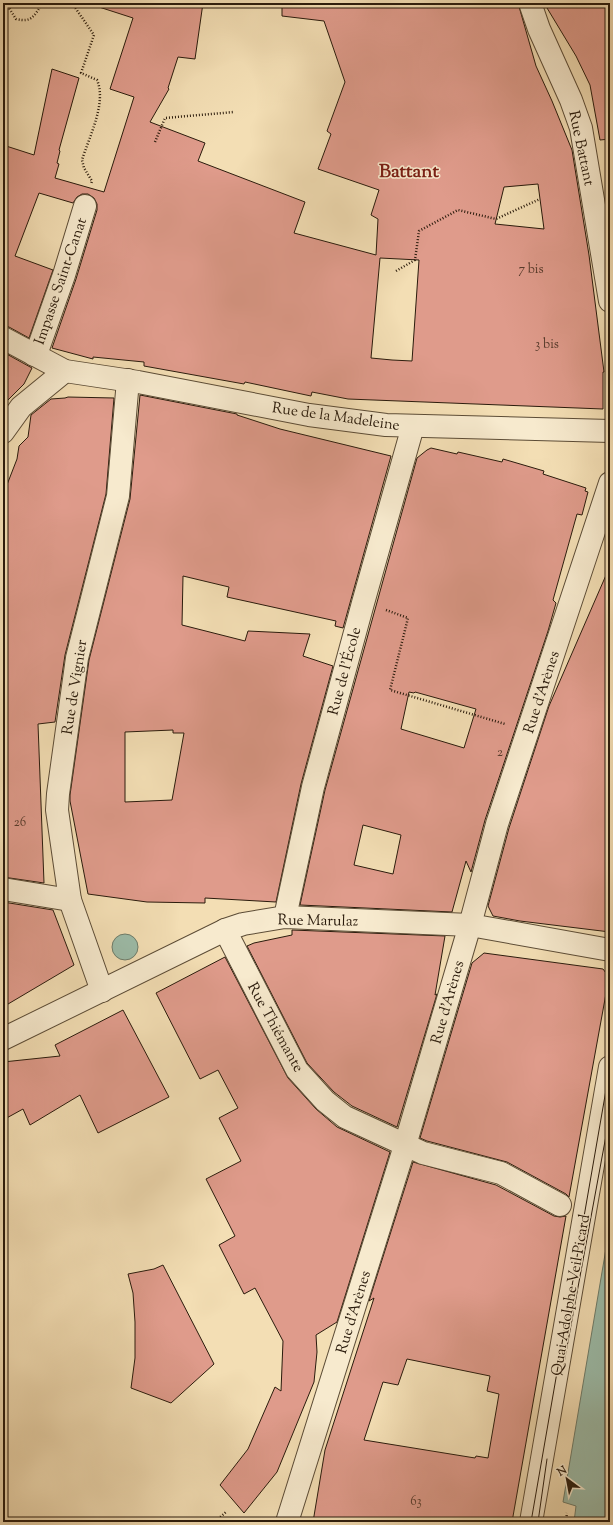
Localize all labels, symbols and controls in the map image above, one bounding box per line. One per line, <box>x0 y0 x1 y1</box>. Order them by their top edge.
street label: Rue Battant <box>562 109 599 188</box>
district label: Battant <box>379 159 439 186</box>
street label: Impasse Saint-Canat <box>30 215 93 348</box>
house number: 7 bis <box>518 261 544 279</box>
house number: 3 bis <box>535 336 559 354</box>
street label: Rue de la Madeleine <box>271 398 401 437</box>
street label: Rue de l'École <box>323 625 367 718</box>
street label: Rue de Vignier <box>58 638 93 736</box>
street label: Rue d'Arènes <box>519 648 566 737</box>
house number: 2 <box>497 744 503 762</box>
house number: 26 <box>14 814 26 832</box>
street label: Rue Marulaz <box>277 910 359 933</box>
street label: Rue d'Arènes <box>427 958 470 1047</box>
street label: Rue Thiémante <box>241 979 308 1076</box>
street label: Quai Adolphe Veil Picard <box>547 1212 596 1378</box>
street label: Rue d'Arènes <box>332 1268 377 1357</box>
north arrow <box>547 1459 587 1499</box>
text: N <box>553 1462 570 1481</box>
house number: 63 <box>410 1493 422 1511</box>

